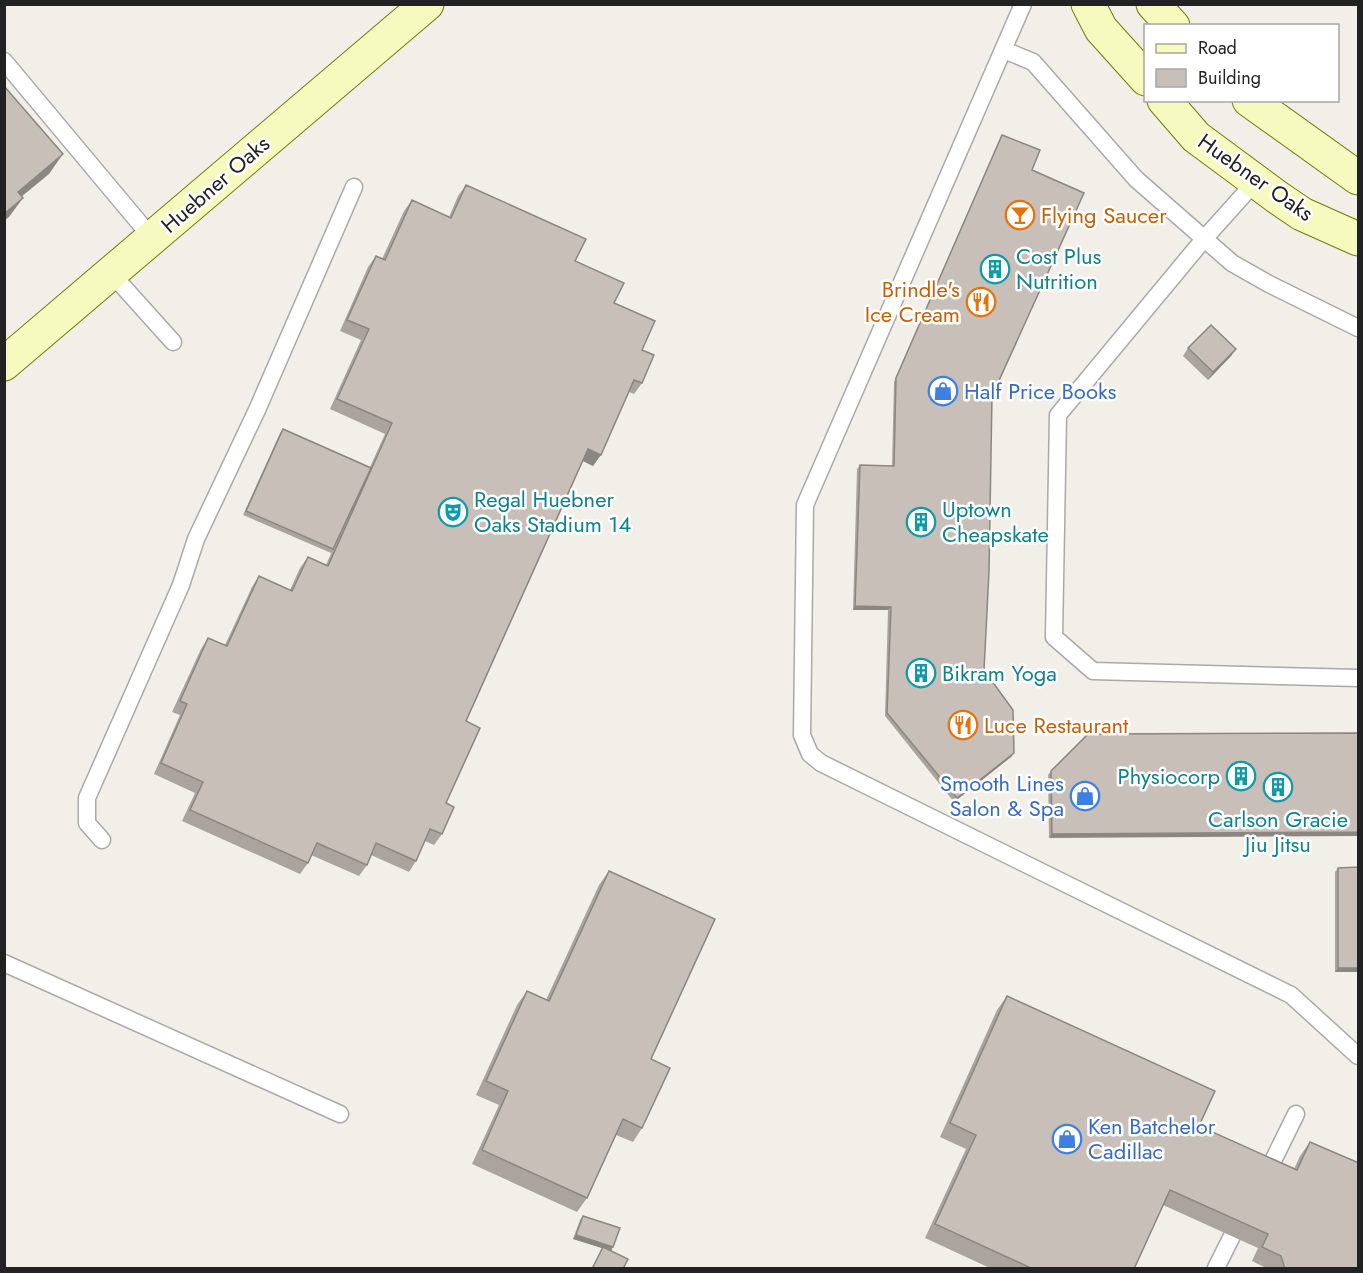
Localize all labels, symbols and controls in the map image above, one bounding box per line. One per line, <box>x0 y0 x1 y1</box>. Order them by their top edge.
legend <box>1144 24 1339 102</box>
text: Road <box>1198 35 1237 61</box>
text: Building <box>1198 65 1261 91</box>
street label: Huebner Oaks <box>1192 125 1320 229</box>
street label: Huebner Oaks <box>154 128 276 240</box>
bar icon: Flying Saucer <box>1004 199 1036 231</box>
place label: Flying Saucer <box>1041 199 1167 231</box>
place label: Cost Plus Nutrition <box>1016 240 1101 297</box>
building icon: Cost Plus Nutrition <box>979 253 1011 285</box>
place label: Brindle's Ice Cream <box>865 273 960 330</box>
restaurant icon: Brindle's Ice Cream <box>965 286 997 318</box>
shop icon: Half Price Books <box>927 375 959 407</box>
place label: Half Price Books <box>964 375 1117 407</box>
place label: Regal Huebner Oaks Stadium 14 <box>474 483 631 540</box>
place label: Uptown Cheapskate <box>942 493 1049 550</box>
theatre icon: Regal Huebner Oaks Stadium 14 <box>437 496 469 528</box>
building icon: Uptown Cheapskate <box>905 506 937 538</box>
building icon: Bikram Yoga <box>905 657 937 689</box>
place label: Bikram Yoga <box>942 657 1057 689</box>
restaurant icon: Luce Restaurant <box>947 709 979 741</box>
place label: Luce Restaurant <box>984 709 1129 741</box>
place label: Physiocorp <box>1118 760 1220 792</box>
building icon: Physiocorp <box>1225 760 1257 792</box>
place label: Smooth Lines Salon & Spa <box>940 767 1064 824</box>
building icon: Carlson Gracie Jiu Jitsu <box>1262 771 1294 803</box>
shop icon: Smooth Lines Salon & Spa <box>1069 780 1101 812</box>
place label: Carlson Gracie Jiu Jitsu <box>1208 803 1348 860</box>
place label: Ken Batchelor Cadillac <box>1088 1110 1216 1167</box>
shop icon: Ken Batchelor Cadillac <box>1051 1123 1083 1155</box>

